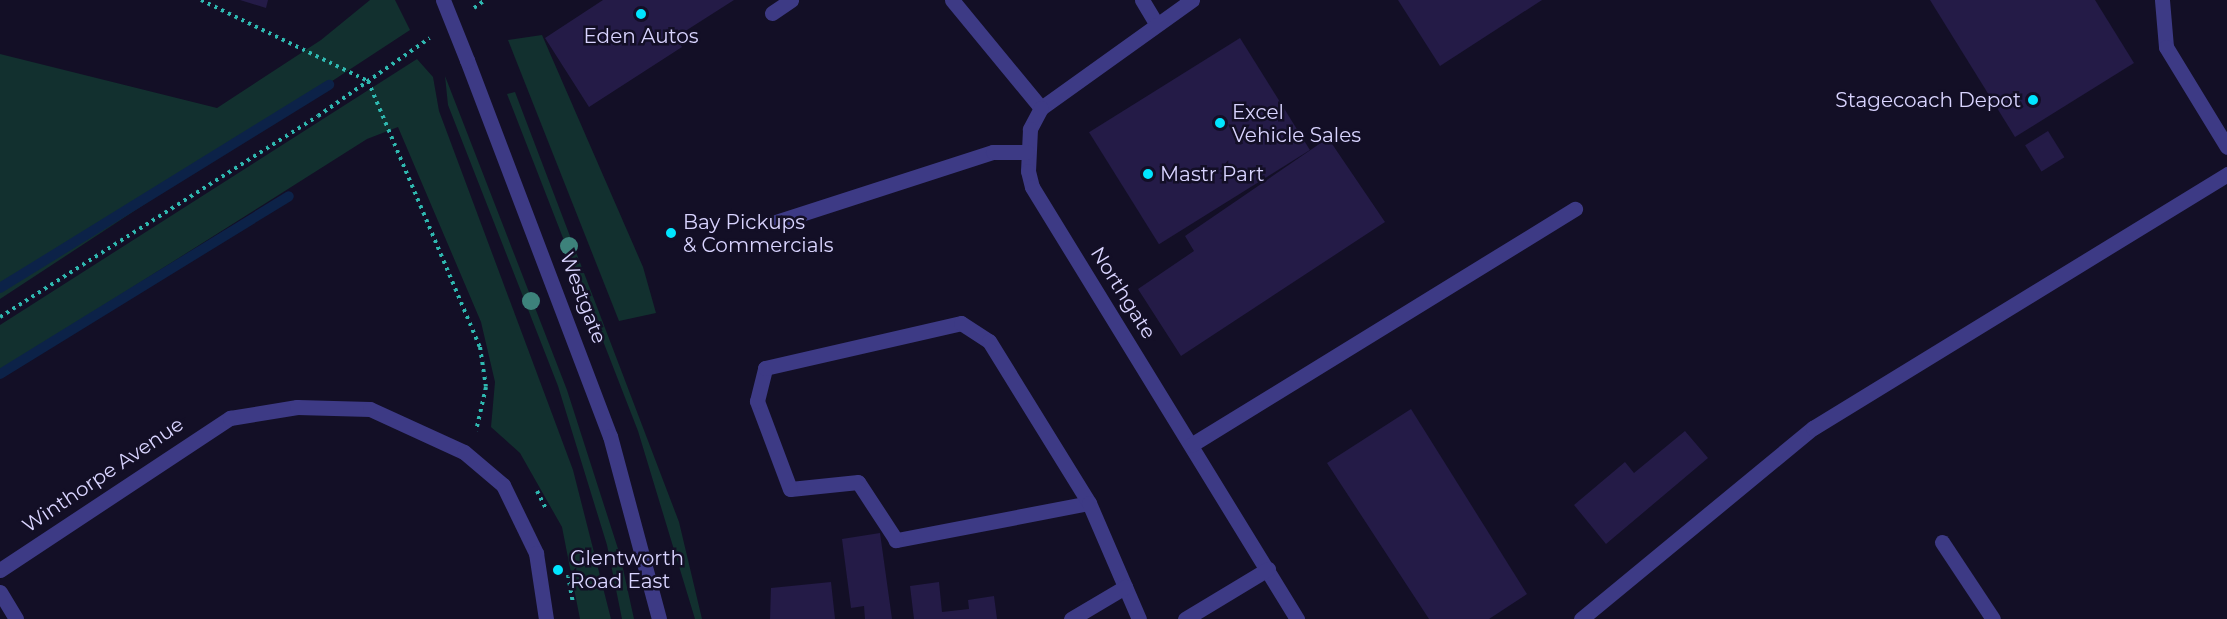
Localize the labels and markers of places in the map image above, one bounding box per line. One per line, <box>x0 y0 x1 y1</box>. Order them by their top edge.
marker: Eden Autos <box>634 7 648 21</box>
place label: Eden Autos <box>583 24 699 48</box>
place label: Stagecoach Depot <box>1835 88 2021 112</box>
marker: Stagecoach Depot <box>2026 93 2040 107</box>
place label: Excel Vehicle Sales <box>1232 100 1361 147</box>
marker: Excel Vehicle Sales <box>1213 116 1227 130</box>
place label: Mastr Part <box>1160 162 1264 186</box>
marker: Mastr Part <box>1141 167 1155 181</box>
place label: Bay Pickups & Commercials <box>683 210 834 257</box>
marker: Bay Pickups & Commercials <box>664 226 678 240</box>
place label: Glentworth Road East <box>570 546 684 593</box>
marker: Glentworth Road East <box>551 563 565 577</box>

